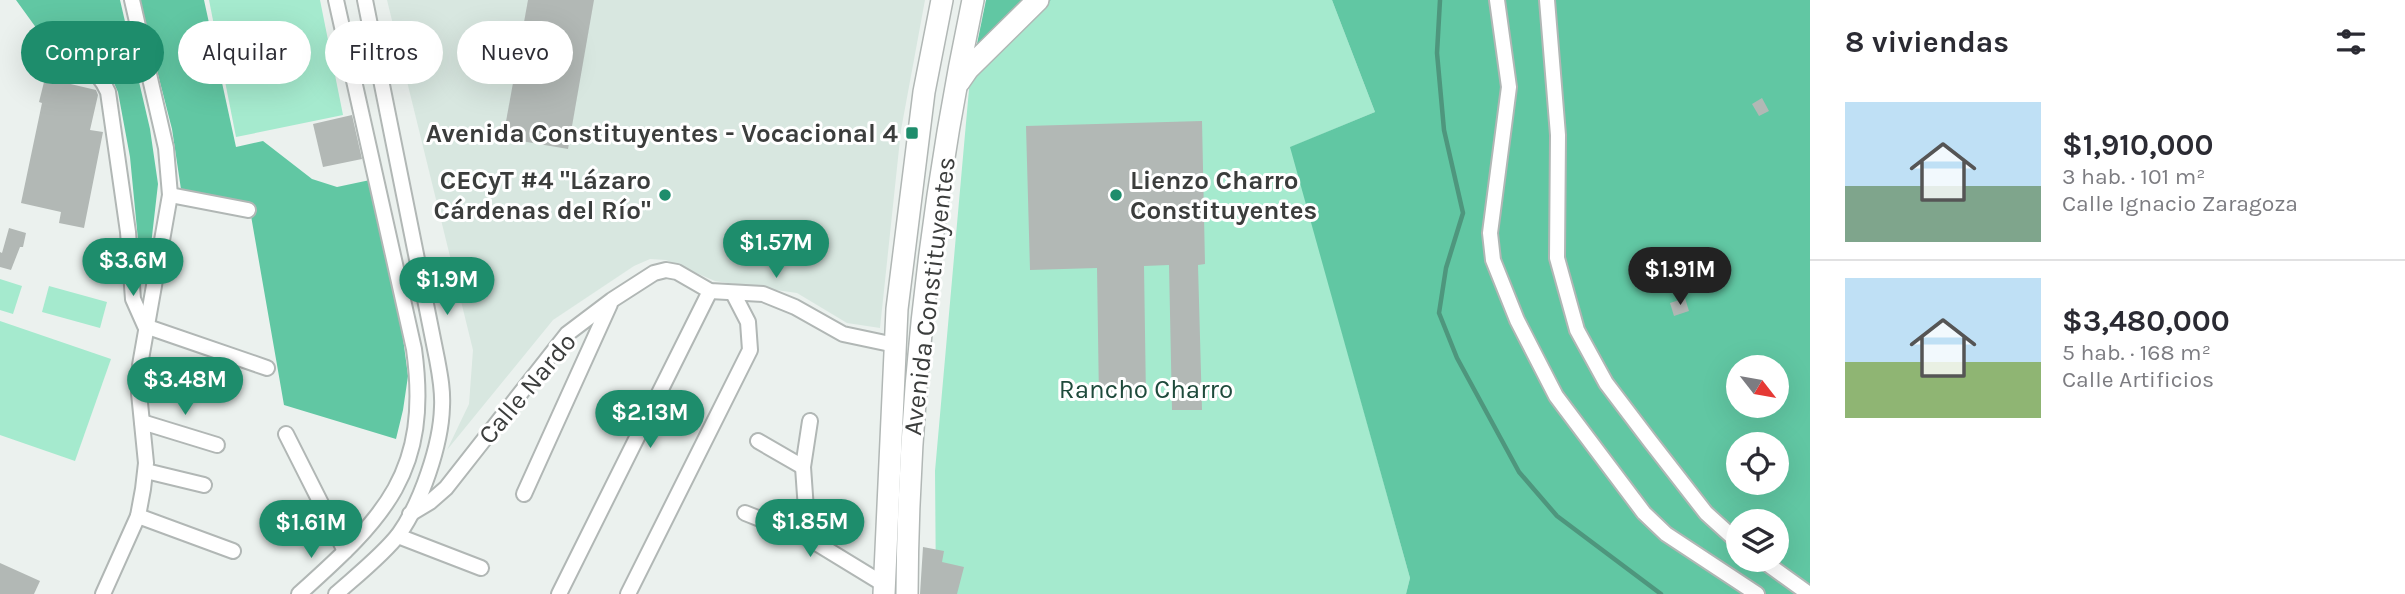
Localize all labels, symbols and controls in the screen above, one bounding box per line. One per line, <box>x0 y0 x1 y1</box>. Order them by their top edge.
chip: Comprar <box>21 21 164 84</box>
chip: Alquilar <box>178 21 311 84</box>
chip: Filtros <box>325 21 443 84</box>
chip: Nuevo <box>457 21 573 84</box>
icon: filters <box>2332 23 2370 61</box>
text: 8 viviendas <box>1845 24 2009 60</box>
place label: Avenida Constituyentes - Vocacional 4 <box>426 118 899 149</box>
marker: Avenida Constituyentes - Vocacional 4 <box>904 125 920 141</box>
text: $1,910,000 <box>2062 127 2213 163</box>
icon: home <box>1901 130 1985 214</box>
street label: Avenida Constituyentes <box>897 155 962 437</box>
text: 3 hab. · 101 m² <box>2062 163 2205 190</box>
place label: CECyT #4 "Lázaro Cárdenas del Río" <box>434 165 651 226</box>
place label: Lienzo Charro Constituyentes <box>1130 165 1317 226</box>
marker: CECyT #4 "Lázaro Cárdenas del Río" <box>657 187 673 203</box>
marker: Lienzo Charro Constituyentes <box>1108 187 1124 203</box>
text: Calle Ignacio Zaragoza <box>2062 190 2298 217</box>
pin: $1.57M <box>719 220 833 280</box>
text: $1.57M <box>739 229 813 256</box>
pin: $3.6M <box>84 238 182 298</box>
text: $3.6M <box>98 247 168 274</box>
pin: $1.91M <box>1623 247 1737 307</box>
text: $1.91M <box>1644 256 1716 283</box>
pin: $1.9M <box>398 258 496 317</box>
text: $1.9M <box>415 266 479 293</box>
text: $3,480,000 <box>2062 303 2230 339</box>
icon: home <box>1901 306 1985 390</box>
street label: Calle Nardo <box>472 326 583 450</box>
text: 5 hab. · 168 m² <box>2062 339 2211 366</box>
north arrow <box>1726 355 1788 418</box>
map controls <box>1726 355 1789 572</box>
pin: $3.48M <box>128 358 242 417</box>
text: $3.48M <box>143 366 227 393</box>
text: Calle Artificios <box>2062 366 2214 393</box>
park label: Rancho Charro <box>1059 374 1233 405</box>
pin: $2.13M <box>593 391 707 450</box>
text: $2.13M <box>611 399 689 426</box>
button: locate <box>1726 432 1789 495</box>
pin: $1.61M <box>254 500 368 560</box>
pin: $1.85M <box>753 500 867 559</box>
text: $1.85M <box>771 508 849 535</box>
text: $1.61M <box>275 509 347 536</box>
button: layers <box>1726 509 1789 572</box>

